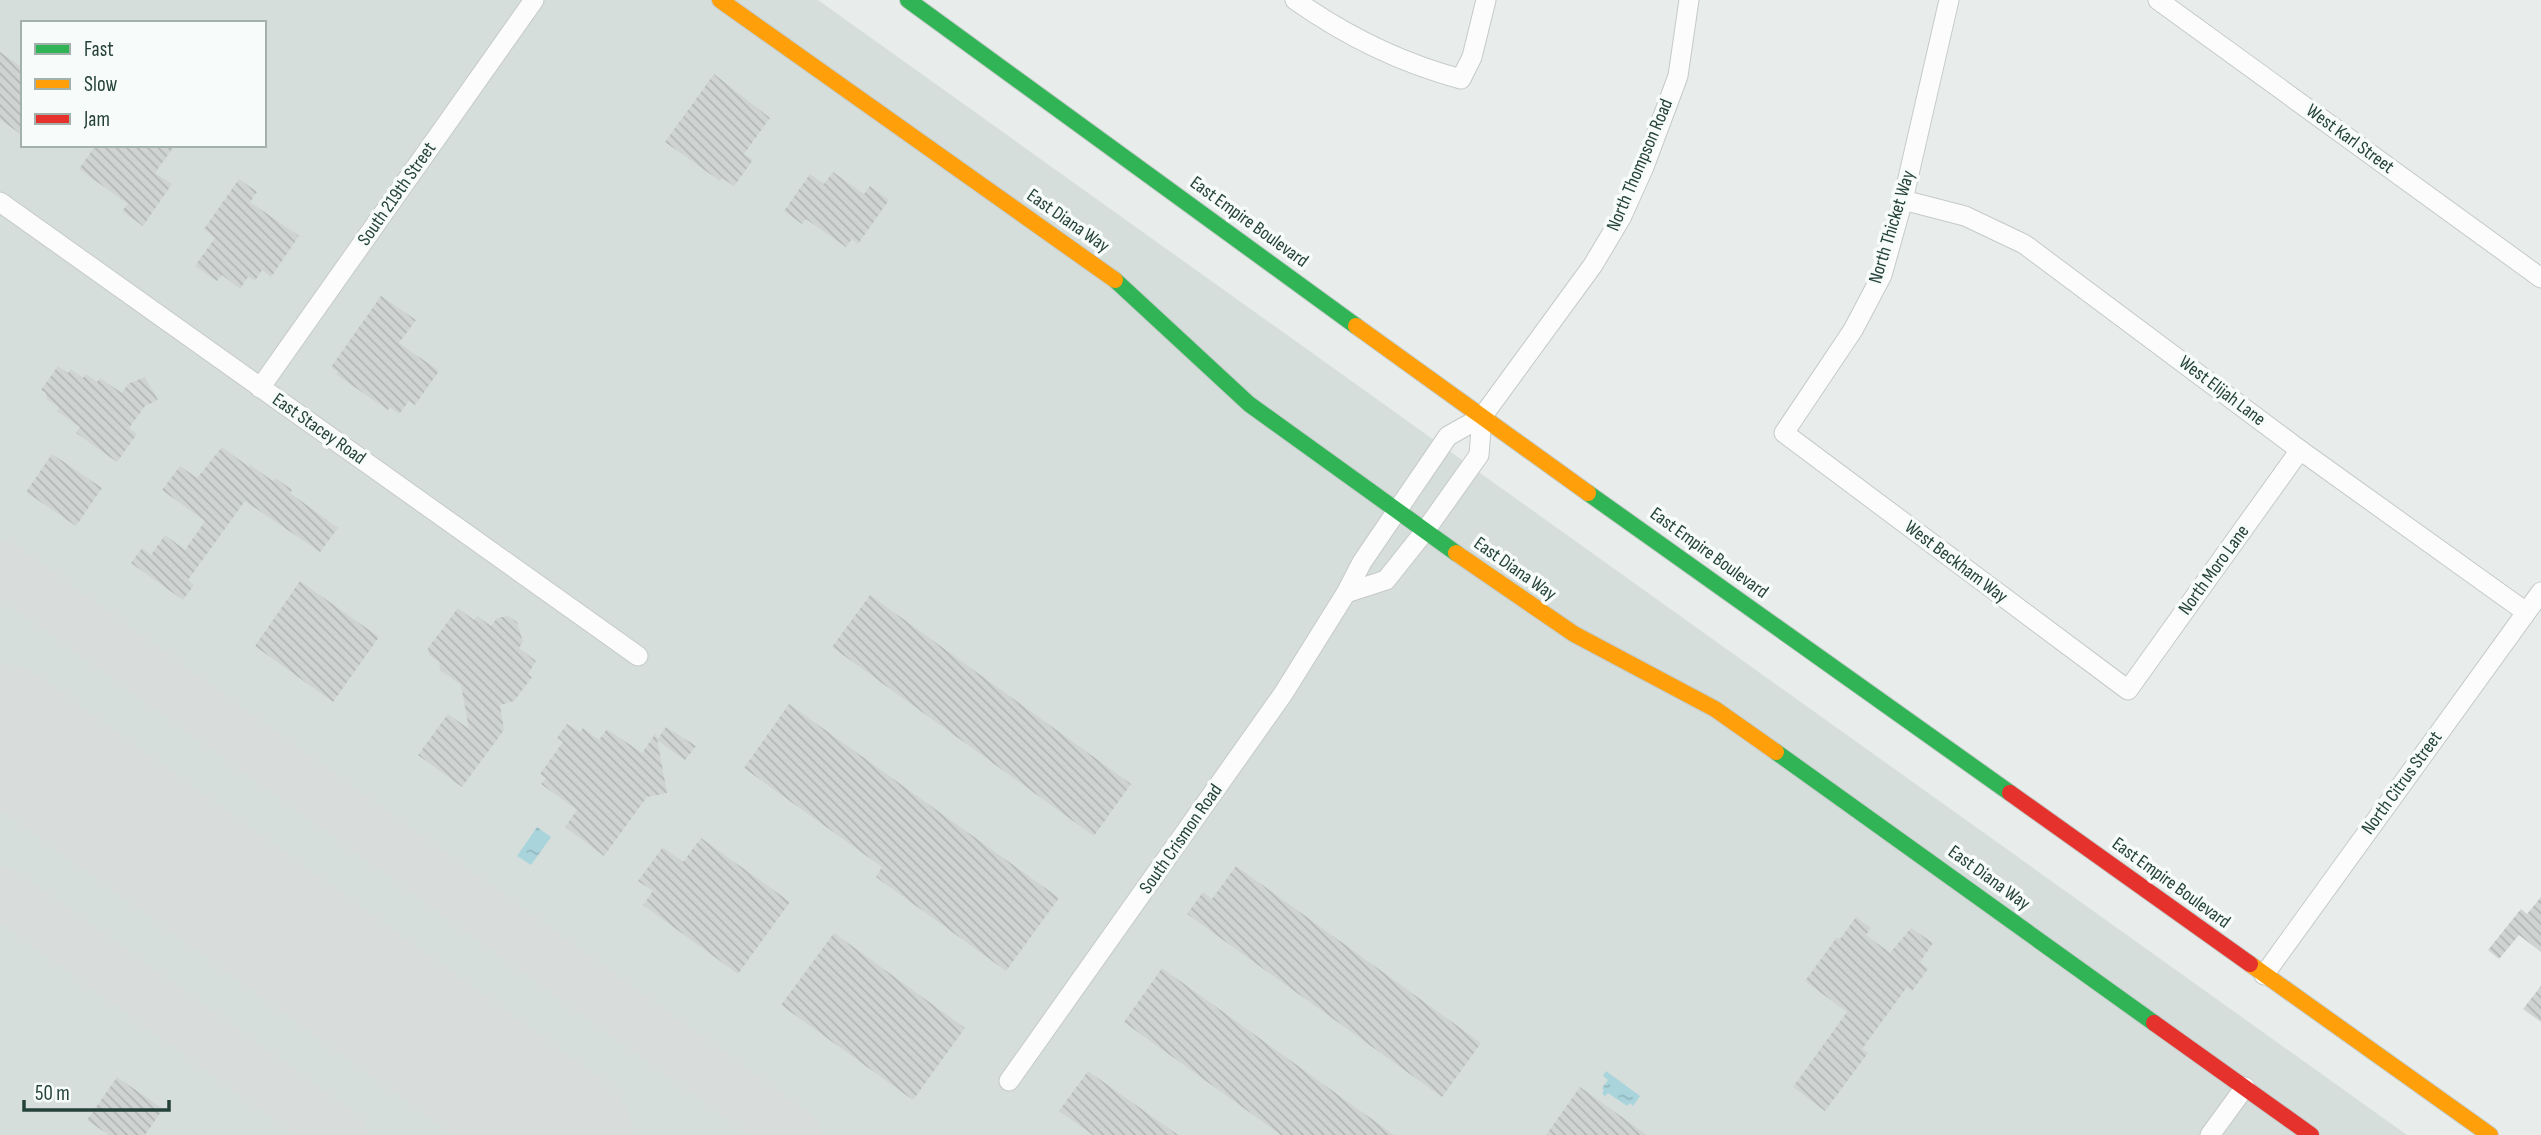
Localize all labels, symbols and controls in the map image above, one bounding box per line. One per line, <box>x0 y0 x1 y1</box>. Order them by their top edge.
legend <box>21 21 266 147</box>
text: Fast <box>84 37 114 62</box>
text: Slow <box>84 72 118 97</box>
street label: North Thompson Road <box>1602 95 1678 235</box>
street label: West Karl Street <box>2301 99 2399 179</box>
text: Jam <box>83 107 110 132</box>
street label: South 219th Street <box>353 138 441 250</box>
street label: North Thicket Way <box>1864 167 1920 286</box>
street label: East Empire Boulevard <box>1185 171 1313 273</box>
street label: East Diana Way <box>1022 184 1114 258</box>
street label: West Elijah Lane <box>2174 351 2270 431</box>
street label: East Stacey Road <box>268 388 370 470</box>
street label: East Empire Boulevard <box>1645 502 1773 604</box>
street label: West Beckham Way <box>1900 516 2013 609</box>
street label: North Moro Lane <box>2174 521 2254 619</box>
street label: East Diana Way <box>1469 532 1561 606</box>
street label: North Citrus Street <box>2357 727 2447 839</box>
street label: South Crismon Road <box>1135 780 1227 898</box>
street label: East Empire Boulevard <box>2107 832 2235 934</box>
street label: East Diana Way <box>1944 841 2035 916</box>
scale bar <box>24 1068 170 1112</box>
text: 50 m <box>35 1081 70 1106</box>

